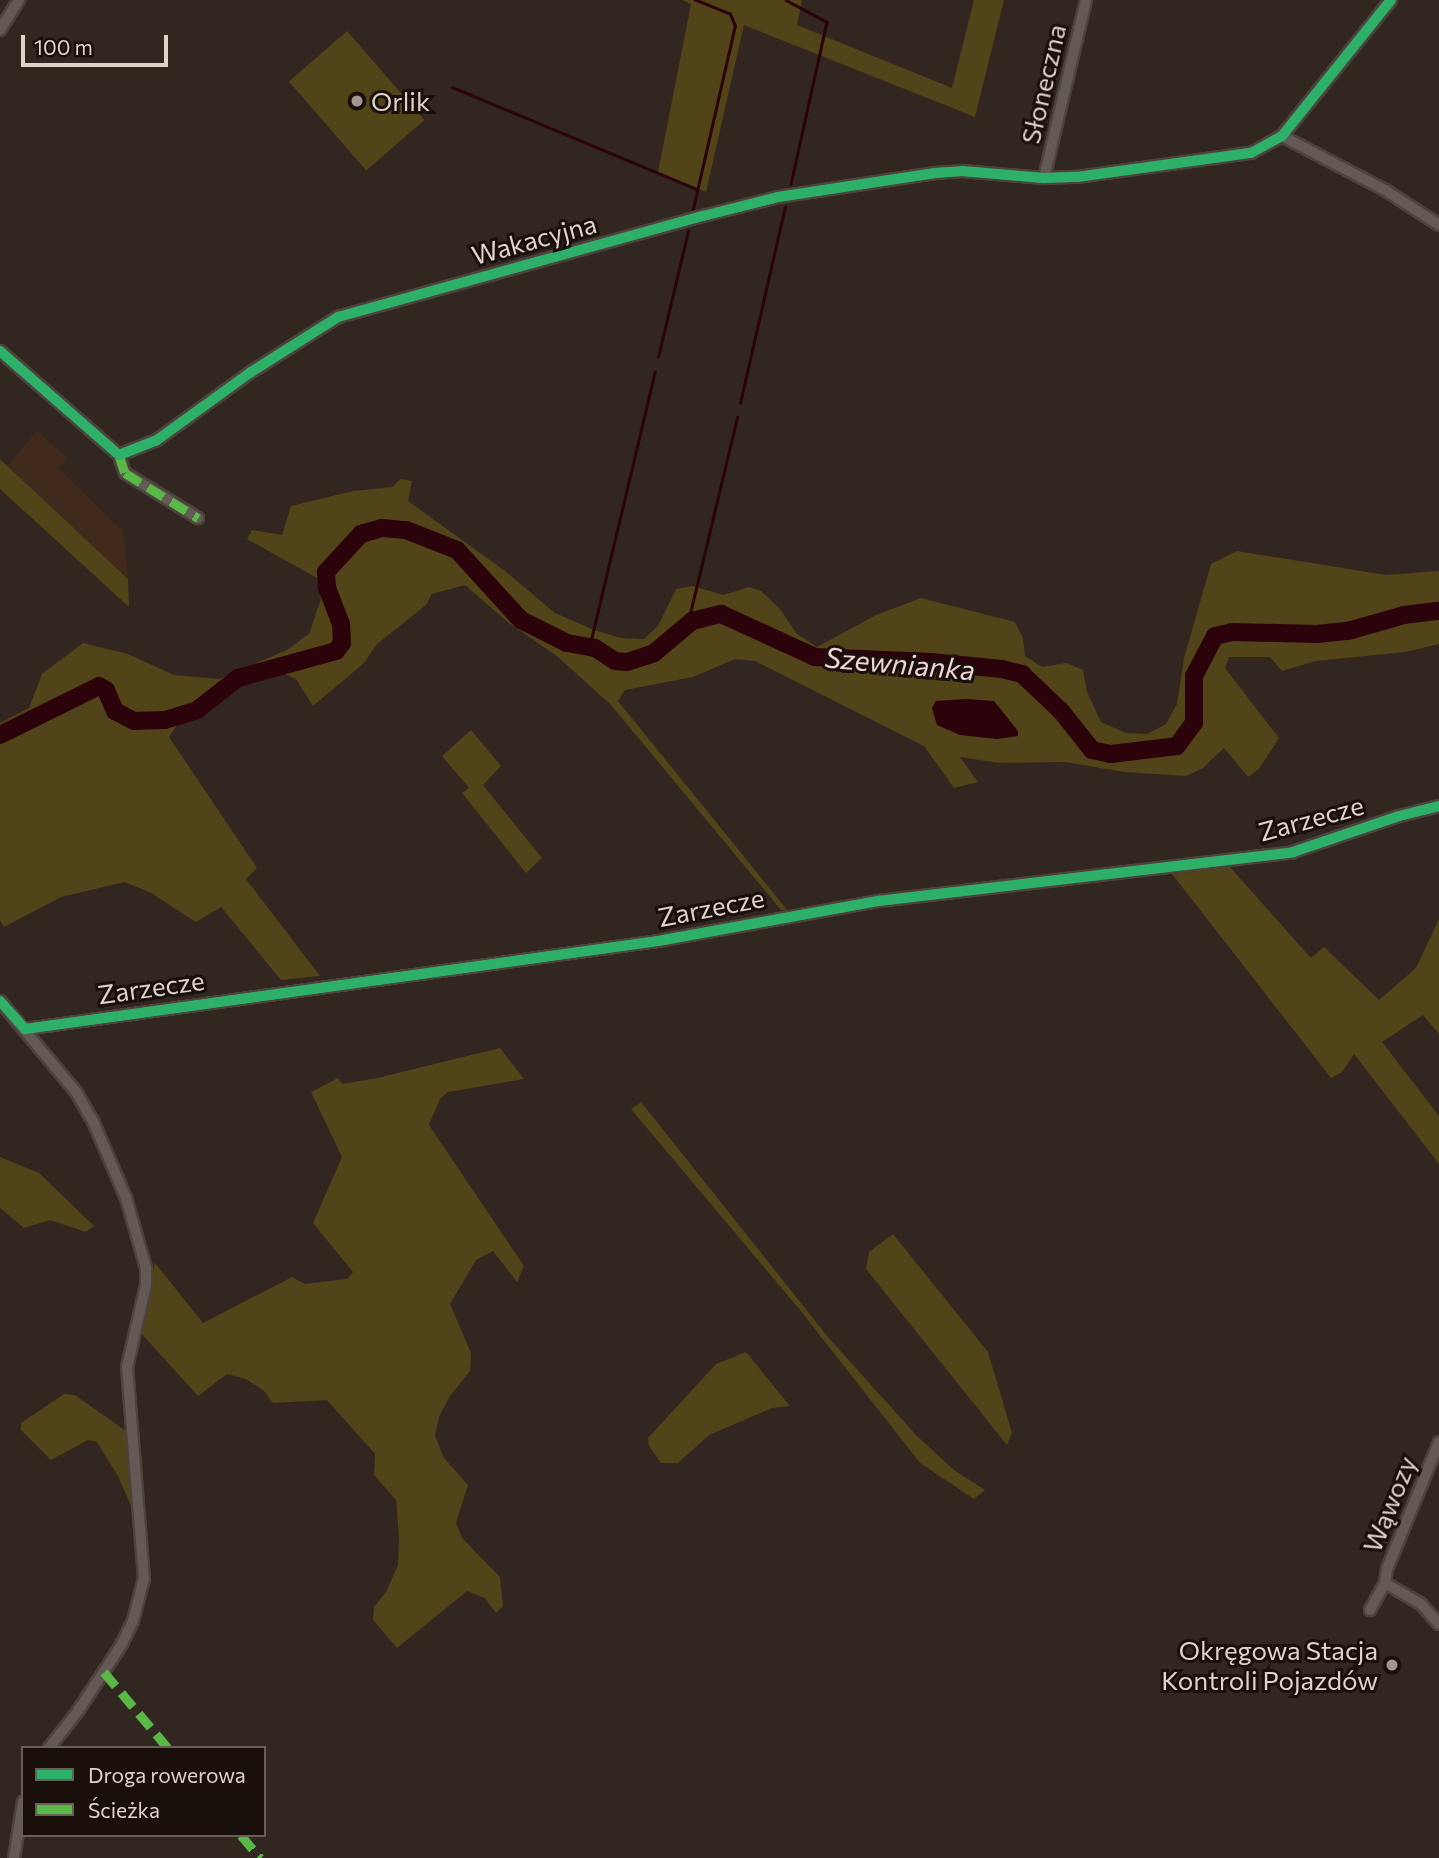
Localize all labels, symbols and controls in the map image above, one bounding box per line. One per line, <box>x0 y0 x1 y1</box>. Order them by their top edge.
scale bar <box>24 21 172 65</box>
street label: Słoneczna <box>1014 21 1072 147</box>
text: 100 m <box>34 34 93 59</box>
place label: Orlik <box>371 85 430 117</box>
marker: Orlik <box>349 93 365 109</box>
street label: Wakacyjna <box>468 207 600 271</box>
water label: Szewnianka <box>823 640 977 686</box>
street label: Zarzecze <box>1255 789 1367 847</box>
street label: Zarzecze <box>655 881 767 933</box>
street label: Zarzecze <box>96 964 206 1010</box>
street label: Wąwozy <box>1356 1451 1422 1557</box>
place label: Okręgowa Stacja Kontroli Pojazdów <box>1161 1634 1378 1696</box>
marker: Okręgowa Stacja Kontroli Pojazdów <box>1384 1657 1400 1673</box>
legend <box>21 1746 266 1837</box>
text: Droga rowerowa <box>88 1762 246 1787</box>
text: Ścieżka <box>88 1797 160 1822</box>

